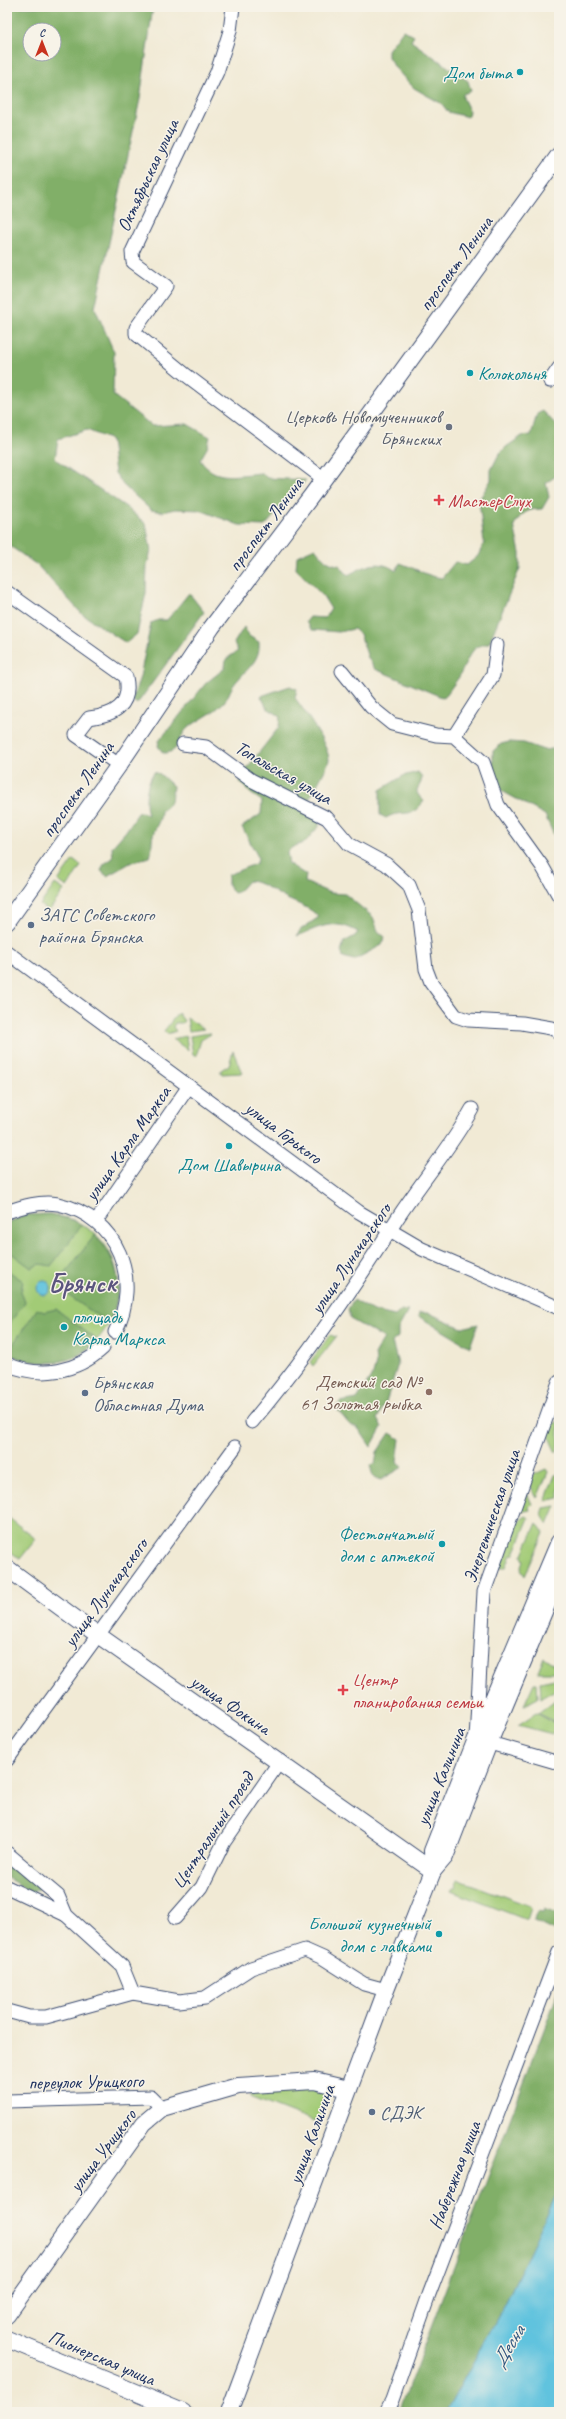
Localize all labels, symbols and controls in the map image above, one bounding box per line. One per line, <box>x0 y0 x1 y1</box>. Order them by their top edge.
north arrow <box>22 22 62 62</box>
text: С <box>39 25 46 39</box>
place label: Дом быта <box>443 61 514 85</box>
marker: Дом быта <box>515 67 525 77</box>
street label: Октябрьская улица <box>111 113 185 236</box>
street label: проспект Ленина <box>413 210 499 316</box>
place label: Колокольня <box>478 362 547 386</box>
marker: Колокольня <box>465 368 475 378</box>
place label: Церковь Новомученников Брянских <box>285 405 445 451</box>
marker: Церковь Новомученников Брянских <box>444 422 454 432</box>
street label: проспект Ленина <box>223 472 310 576</box>
place label: МастерСлух <box>448 489 532 513</box>
marker: МастерСлух <box>433 494 445 506</box>
street label: проспект Ленина <box>36 736 120 842</box>
street label: Топальская улица <box>231 736 338 811</box>
place label: ЗАГС Советского района Брянска <box>39 903 156 949</box>
marker: ЗАГС Советского района Брянска <box>26 920 36 930</box>
street label: улица Карла Маркса <box>79 1080 177 1207</box>
street label: улица Горького <box>239 1095 328 1170</box>
marker: Дом Шавырина <box>224 1141 234 1151</box>
place label: Дом Шавырина <box>178 1153 282 1177</box>
street label: улица Луначарского <box>304 1197 398 1319</box>
district label: Брянск <box>48 1266 119 1300</box>
place label: площадь Карла Маркса <box>72 1305 166 1351</box>
marker: площадь Карла Маркса <box>59 1322 69 1332</box>
place label: Детский сад № 61 Золотая рыбка <box>300 1370 424 1416</box>
place label: Брянская Областная Дума <box>93 1371 204 1417</box>
marker: Детский сад № 61 Золотая рыбка <box>424 1387 434 1397</box>
marker: Брянская Областная Дума <box>80 1388 90 1398</box>
street label: Энергетическая улица <box>458 1444 527 1586</box>
place label: Фестончатый дом с аптекой <box>339 1522 435 1568</box>
street label: улица Луначарского <box>58 1532 155 1652</box>
marker: Фестончатый дом с аптекой <box>437 1539 447 1549</box>
place label: Центр планирования семьи <box>352 1668 485 1714</box>
street label: улица Фокина <box>185 1669 277 1742</box>
marker: Центр планирования семьи <box>337 1684 349 1696</box>
street label: улица Калинина <box>410 1722 472 1830</box>
street label: Центральный проезд <box>166 1766 261 1894</box>
place label: Большой кузнечный дом с лавками <box>308 1912 432 1958</box>
marker: Большой кузнечный дом с лавками <box>434 1929 444 1939</box>
street label: переулок Урицкого <box>28 2069 145 2095</box>
street label: улица Калинина <box>283 2080 342 2188</box>
place label: СДЭК <box>380 2101 425 2125</box>
street label: улица Урицкого <box>63 2103 143 2198</box>
marker: СДЭК <box>367 2107 377 2117</box>
street label: Набережная улица <box>423 2117 487 2233</box>
water label: Десна <box>486 2319 532 2372</box>
street label: Пионерская улица <box>45 2325 160 2392</box>

